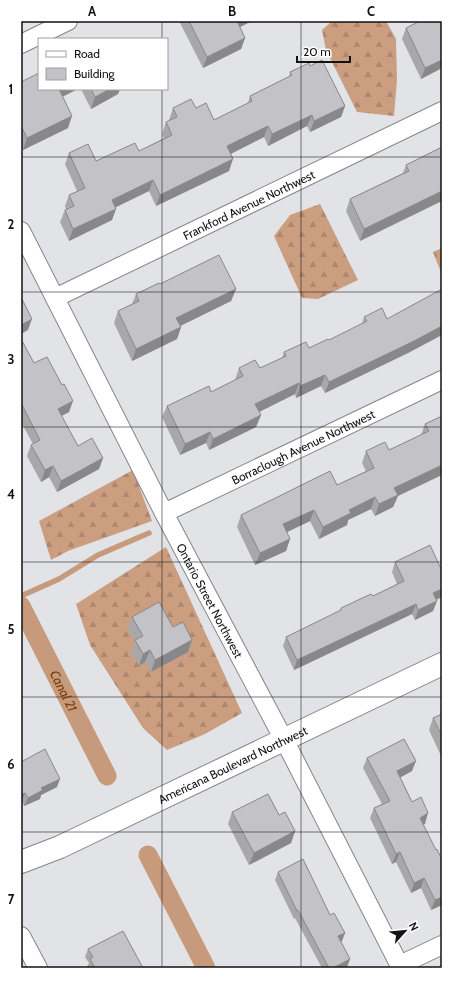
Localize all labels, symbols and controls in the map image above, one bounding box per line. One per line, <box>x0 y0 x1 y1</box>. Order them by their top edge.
text: A <box>88 3 97 19</box>
text: B <box>228 3 236 19</box>
text: C <box>367 3 375 19</box>
legend <box>38 38 168 90</box>
scale bar <box>297 38 350 64</box>
text: 20 m <box>303 44 331 59</box>
text: Road <box>74 46 100 61</box>
text: Building <box>74 66 116 81</box>
text: 1 <box>9 81 13 97</box>
street label: Frankford Avenue Northwest <box>180 166 317 243</box>
text: 2 <box>8 216 15 232</box>
text: 3 <box>7 351 15 367</box>
street label: Borraclough Avenue Northwest <box>229 406 377 487</box>
text: 4 <box>7 486 15 502</box>
street label: Ontario Street Northwest <box>174 540 247 660</box>
text: 5 <box>8 621 15 637</box>
water label: Canal 21 <box>47 667 81 714</box>
street label: Americana Boulevard Northwest <box>156 722 309 806</box>
text: 6 <box>7 756 15 772</box>
text: 7 <box>8 891 15 907</box>
north arrow <box>385 911 425 951</box>
text: N <box>406 920 422 933</box>

